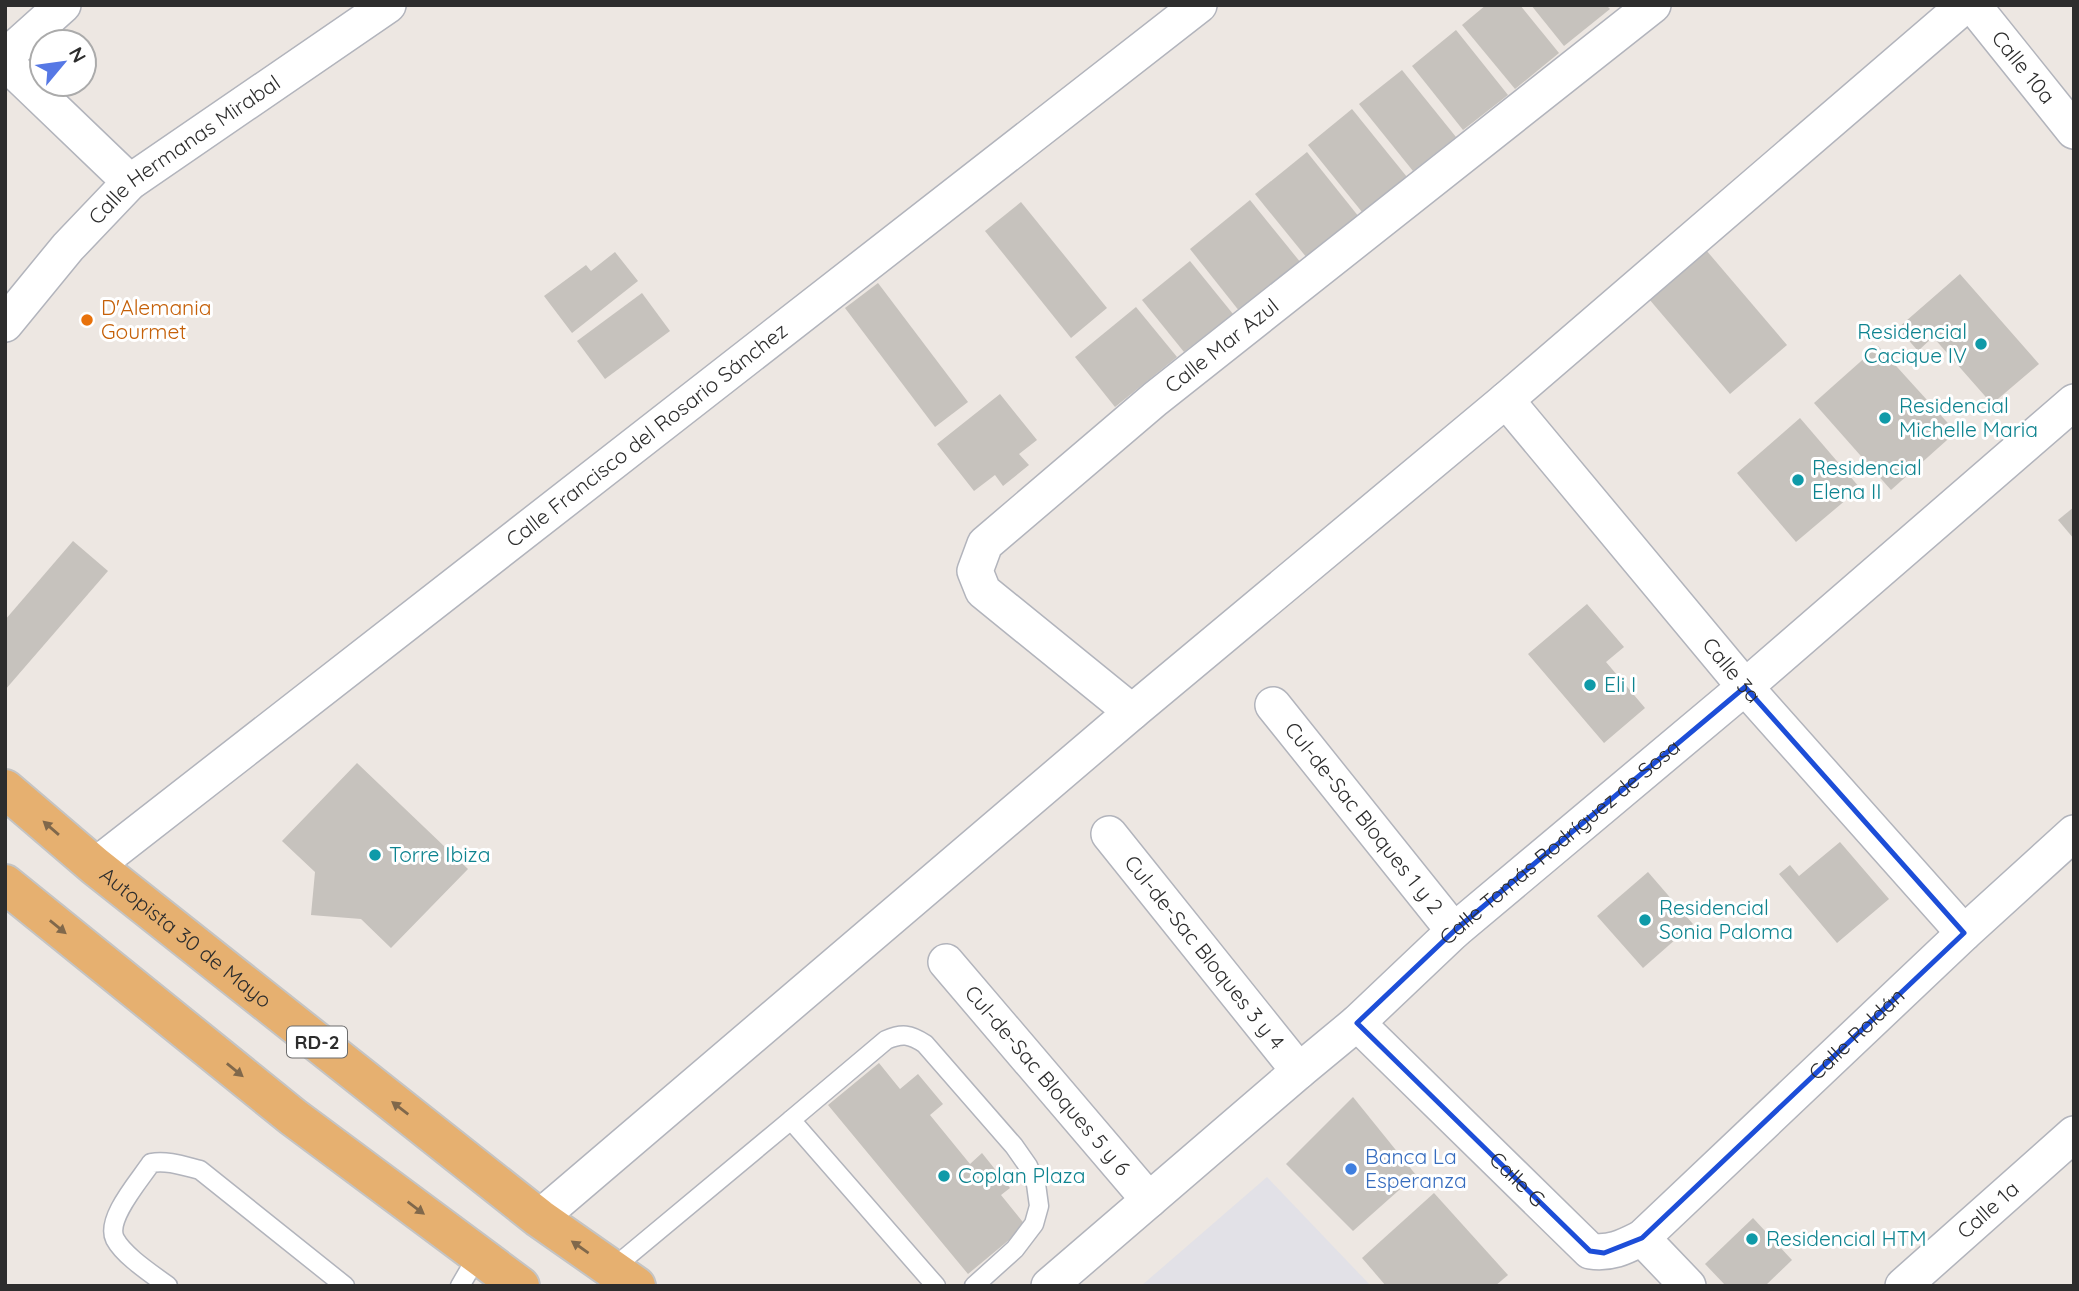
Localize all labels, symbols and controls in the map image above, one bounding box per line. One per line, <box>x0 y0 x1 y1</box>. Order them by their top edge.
street label: Calle 10a <box>1987 25 2061 109</box>
north arrow <box>28 28 98 98</box>
text: N <box>64 43 92 67</box>
street label: Calle Hermanas Mirabal <box>82 69 285 229</box>
street label: Calle Mar Azul <box>1159 292 1283 398</box>
place label: D'Alemania Gourmet <box>101 294 211 344</box>
marker: D'Alemania Gourmet <box>79 312 95 328</box>
street label: Calle Francisco del Rosario Sánchez <box>501 317 792 552</box>
place label: Residencial Cacique IV <box>1857 318 1967 368</box>
marker: Residencial Cacique IV <box>1973 336 1989 352</box>
place label: Residencial Michelle Maria <box>1899 392 2038 442</box>
marker: Residencial Michelle Maria <box>1877 410 1893 426</box>
place label: Residencial Elena II <box>1812 454 1922 504</box>
marker: Residencial Elena II <box>1790 472 1806 488</box>
street label: Calle 3a <box>1697 632 1767 708</box>
place label: Eli I <box>1604 671 1636 697</box>
marker: Eli I <box>1582 677 1598 693</box>
street label: Cul-de-Sac Bloques 1 y 2 <box>1280 716 1449 919</box>
street label: Calle Tomás Rodríguez de Sosa <box>1434 733 1685 950</box>
one-way arrow <box>42 821 59 836</box>
place label: Torre Ibiza <box>389 841 490 867</box>
marker: Torre Ibiza <box>367 847 383 863</box>
street label: Cul-de-Sac Bloques 3 y 4 <box>1119 850 1290 1054</box>
street label: Autopista 30 de Mayo <box>95 861 277 1013</box>
place label: Residencial Sonia Paloma <box>1659 894 1793 944</box>
marker: Residencial Sonia Paloma <box>1637 912 1653 928</box>
one-way arrow <box>50 919 67 934</box>
street label: Cul-de-Sac Bloques 5 y 6 <box>960 980 1136 1181</box>
street label: Calle Roldán <box>1803 982 1910 1085</box>
road number: RD-2 <box>287 1026 347 1058</box>
one-way arrow <box>225 1063 243 1078</box>
one-way arrow <box>391 1101 409 1116</box>
place label: Banca La Esperanza <box>1365 1143 1467 1193</box>
street label: Calle G <box>1484 1146 1551 1212</box>
marker: Banca La Esperanza <box>1343 1161 1359 1177</box>
place label: Coplan Plaza <box>958 1162 1085 1188</box>
marker: Coplan Plaza <box>936 1168 952 1184</box>
street label: Calle 1a <box>1951 1175 2024 1244</box>
one-way arrow <box>407 1201 425 1215</box>
place label: Residencial HTM <box>1766 1225 1927 1251</box>
marker: Residencial HTM <box>1744 1231 1760 1247</box>
one-way arrow <box>571 1240 589 1254</box>

